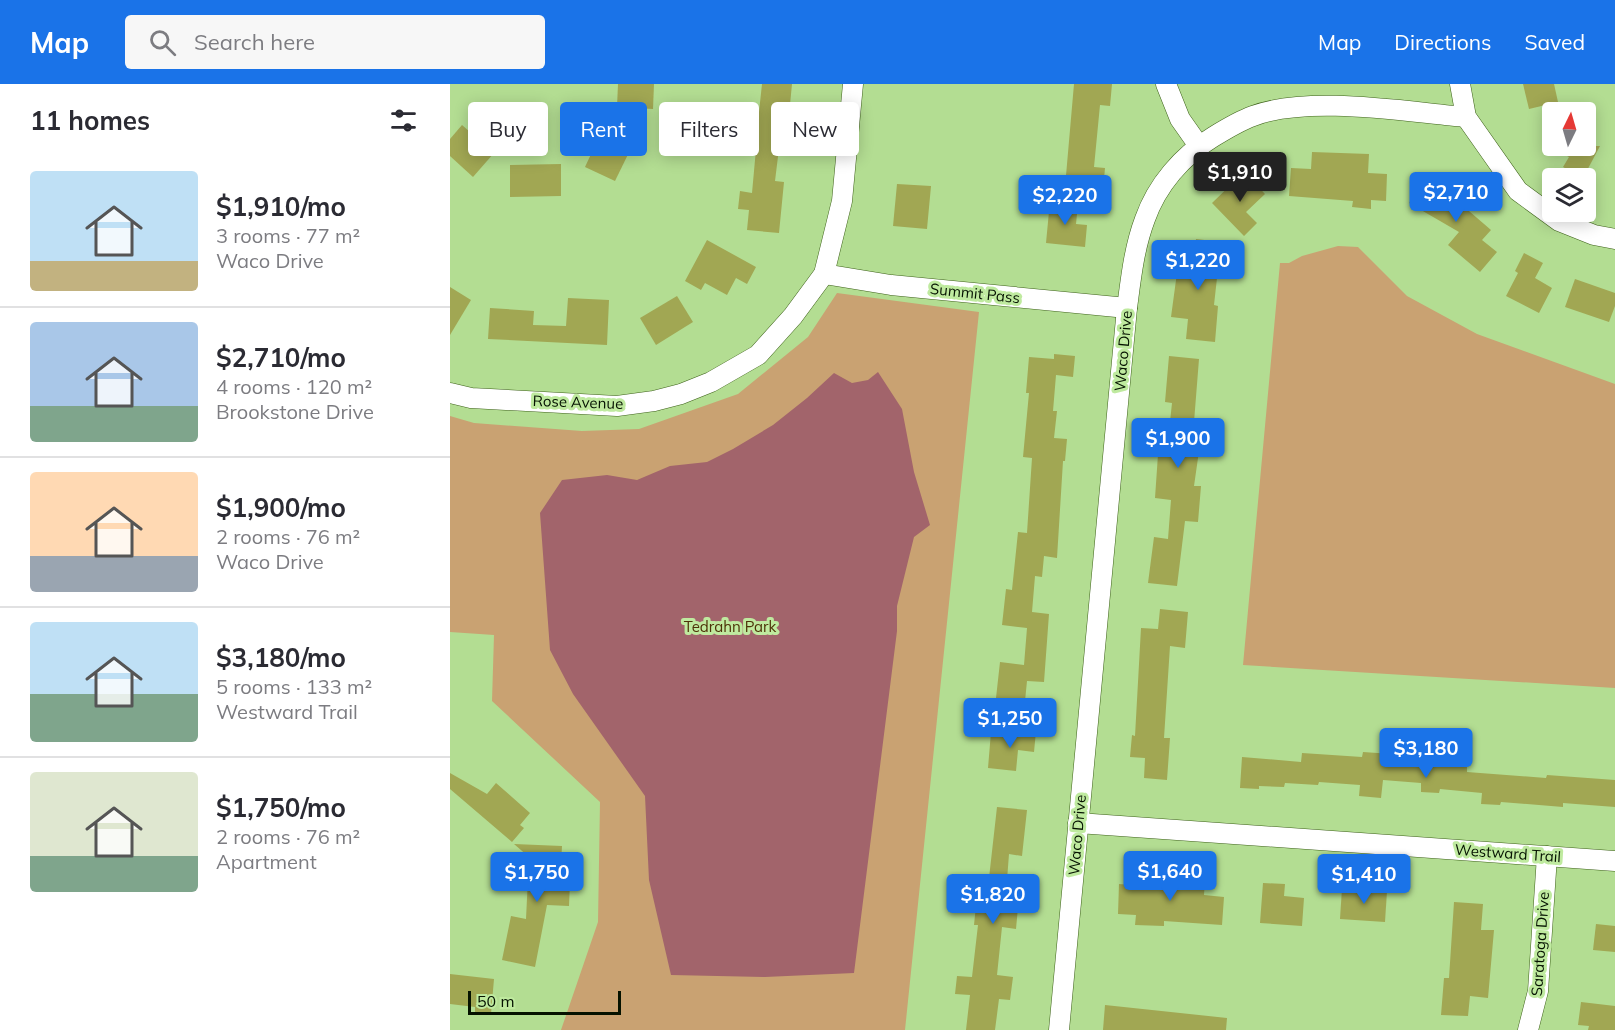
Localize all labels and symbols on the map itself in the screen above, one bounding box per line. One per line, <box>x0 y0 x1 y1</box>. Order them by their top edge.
north arrow <box>1542 102 1596 156</box>
pin: $1,910 <box>1191 152 1289 203</box>
pin: $2,710 <box>1407 172 1505 223</box>
pin: $2,220 <box>1016 175 1114 226</box>
pin: $1,220 <box>1149 240 1247 291</box>
street label: Summit Pass <box>929 279 1021 307</box>
street label: Waco Drive <box>1110 310 1136 392</box>
street label: Rose Avenue <box>532 391 624 413</box>
pin: $1,900 <box>1129 418 1227 469</box>
park label: Tedrahn Park <box>684 617 777 636</box>
pin: $1,250 <box>961 698 1059 749</box>
pin: $3,180 <box>1377 728 1475 779</box>
street label: Waco Drive <box>1064 794 1090 876</box>
street label: Westward Trail <box>1454 840 1562 866</box>
pin: $1,640 <box>1121 851 1219 902</box>
pin: $1,750 <box>488 852 586 903</box>
pin: $1,410 <box>1315 854 1413 905</box>
pin: $1,820 <box>944 874 1042 925</box>
street label: Saratoga Drive <box>1527 891 1553 997</box>
scale bar <box>468 988 621 1016</box>

